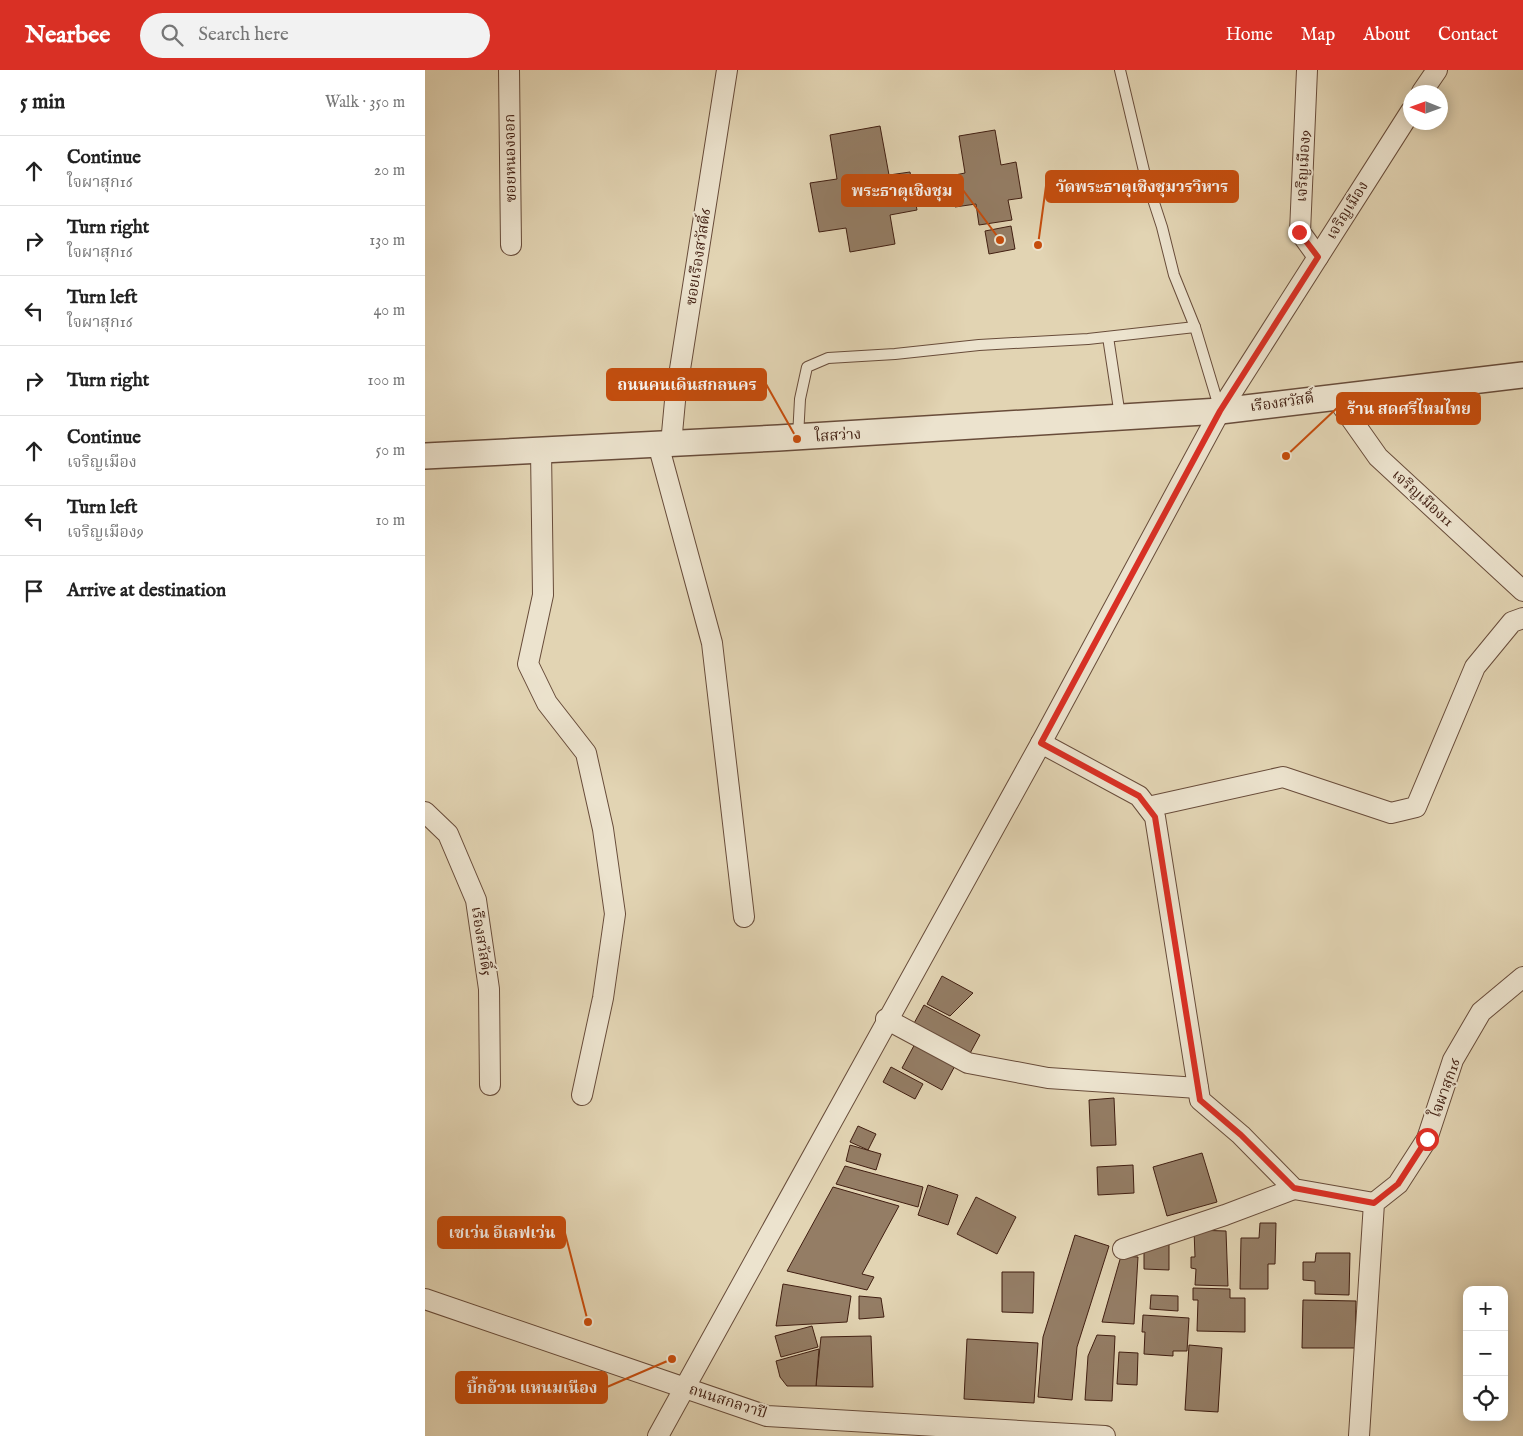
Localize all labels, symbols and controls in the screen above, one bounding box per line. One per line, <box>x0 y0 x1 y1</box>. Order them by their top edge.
search box <box>140 13 490 58</box>
text: Nearbee <box>25 20 110 51</box>
icon: search <box>158 21 186 49</box>
text: Search here <box>198 23 289 47</box>
text: Home <box>1226 24 1273 47</box>
text: Map <box>1301 24 1335 47</box>
text: About <box>1363 24 1410 47</box>
text: Contact <box>1438 24 1498 47</box>
north arrow <box>1403 85 1448 130</box>
text: 5 min <box>20 89 65 116</box>
text: Walk · 350 m <box>325 93 405 113</box>
street label: ซอยหนองจอก <box>500 113 521 203</box>
street label: เจริญเมือง9 <box>1292 130 1315 202</box>
text: Continue <box>67 146 141 170</box>
icon: ahead <box>20 157 48 185</box>
text: 20 m <box>374 161 405 181</box>
callout: วัดพระธาตุเชิงชุมวรวิหาร <box>1046 171 1238 202</box>
text: ใจผาสุก16 <box>67 173 133 193</box>
callout: พระธาตุเชิงชุม <box>842 175 963 206</box>
street label: เจริญเมือง <box>1322 177 1373 243</box>
text: วัดพระธาตุเชิงชุมวรวิหาร <box>1056 178 1228 198</box>
text: พระธาตุเชิงชุม <box>852 182 952 202</box>
street label: ซอยเรืองสวัสดิ์6 <box>680 206 716 307</box>
text: Turn right <box>67 216 149 240</box>
route end <box>1288 221 1311 244</box>
icon: right <box>20 227 48 255</box>
text: 130 m <box>369 231 405 251</box>
text: ใจผาสุก16 <box>67 243 133 263</box>
text: Turn left <box>67 286 138 310</box>
icon: left <box>20 297 48 325</box>
text: 40 m <box>373 301 405 321</box>
text: ใจผาสุก16 <box>67 313 133 333</box>
icon: right <box>20 367 48 395</box>
text: Turn right <box>67 369 149 393</box>
callout: ถนนคนเดินสกลนคร <box>607 369 766 400</box>
text: 100 m <box>368 371 405 391</box>
text: ถนนคนเดินสกลนคร <box>617 376 757 396</box>
street label: เรืองสวัสดิ์ <box>1249 387 1316 416</box>
callout: ร้าน สดศรีไหมไทย <box>1337 393 1480 424</box>
text: ร้าน สดศรีไหมไทย <box>1347 398 1471 420</box>
street label: ใสสว่าง <box>813 422 862 447</box>
text: Continue <box>67 426 141 450</box>
icon: ahead <box>20 437 48 465</box>
text: 50 m <box>376 441 405 461</box>
text: เจริญเมือง <box>67 453 137 473</box>
street label: เจริญเมือง11 <box>1388 466 1457 531</box>
text: Turn left <box>67 496 138 520</box>
icon: left <box>20 507 48 535</box>
text: 10 m <box>375 511 405 531</box>
text: เจริญเมือง9 <box>67 523 144 543</box>
icon: arrive <box>20 577 48 605</box>
text: Arrive at destination <box>67 579 226 603</box>
street label: เรืองสวัสดิ์5 <box>467 905 498 978</box>
street label: ใจผาสุก16 <box>1424 1055 1466 1122</box>
route start <box>1416 1128 1439 1151</box>
callout: เซเว่น อีเลฟเว่น <box>438 1217 565 1248</box>
text: เซเว่น อีเลฟเว่น <box>448 1224 556 1244</box>
map controls <box>1463 1286 1508 1421</box>
button: + <box>1463 1286 1508 1331</box>
button: − <box>1463 1331 1508 1376</box>
callout: บิ้กอ้วน แหนมเนือง <box>456 1372 607 1403</box>
text: บิ้กอ้วน แหนมเนือง <box>467 1376 597 1399</box>
button: locate <box>1463 1376 1508 1421</box>
street label: ถนนสกลวาปี <box>686 1380 769 1423</box>

